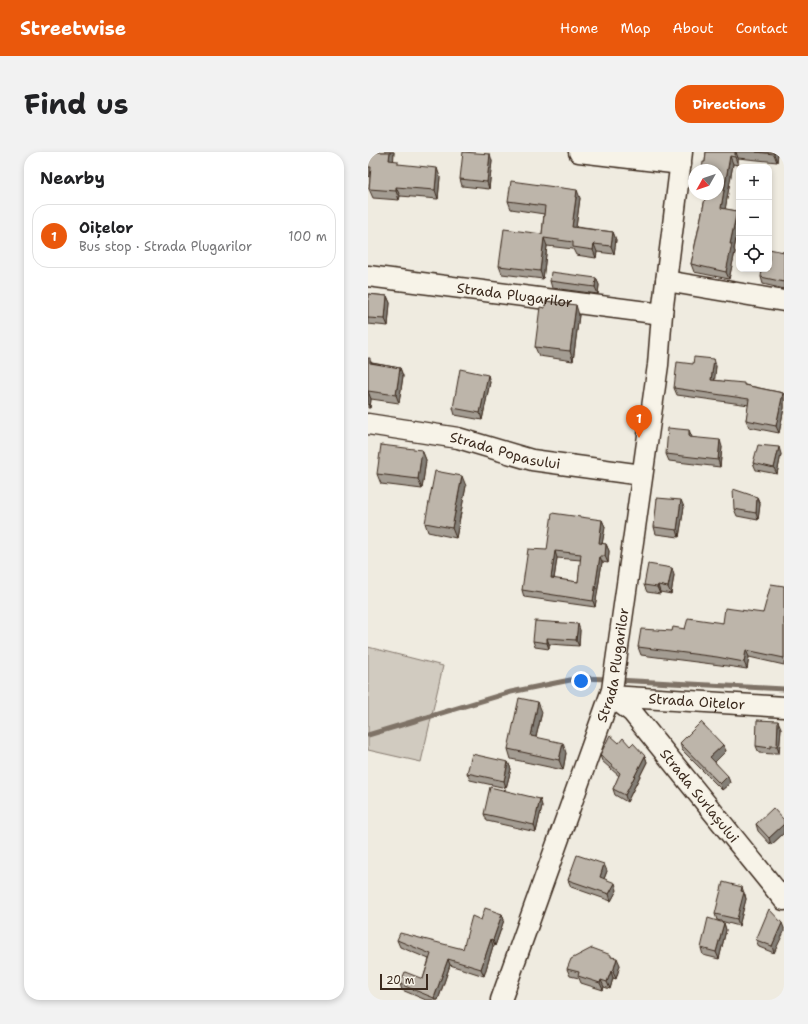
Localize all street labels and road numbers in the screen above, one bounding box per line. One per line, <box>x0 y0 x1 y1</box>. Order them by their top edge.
street label: Strada Plugarilor <box>456 279 574 311</box>
street label: Strada Popasului <box>449 428 562 473</box>
street label: Strada Plugarilor <box>592 606 633 725</box>
street label: Strada Oițelor <box>648 689 746 714</box>
street label: Strada Surlașului <box>656 745 743 846</box>

